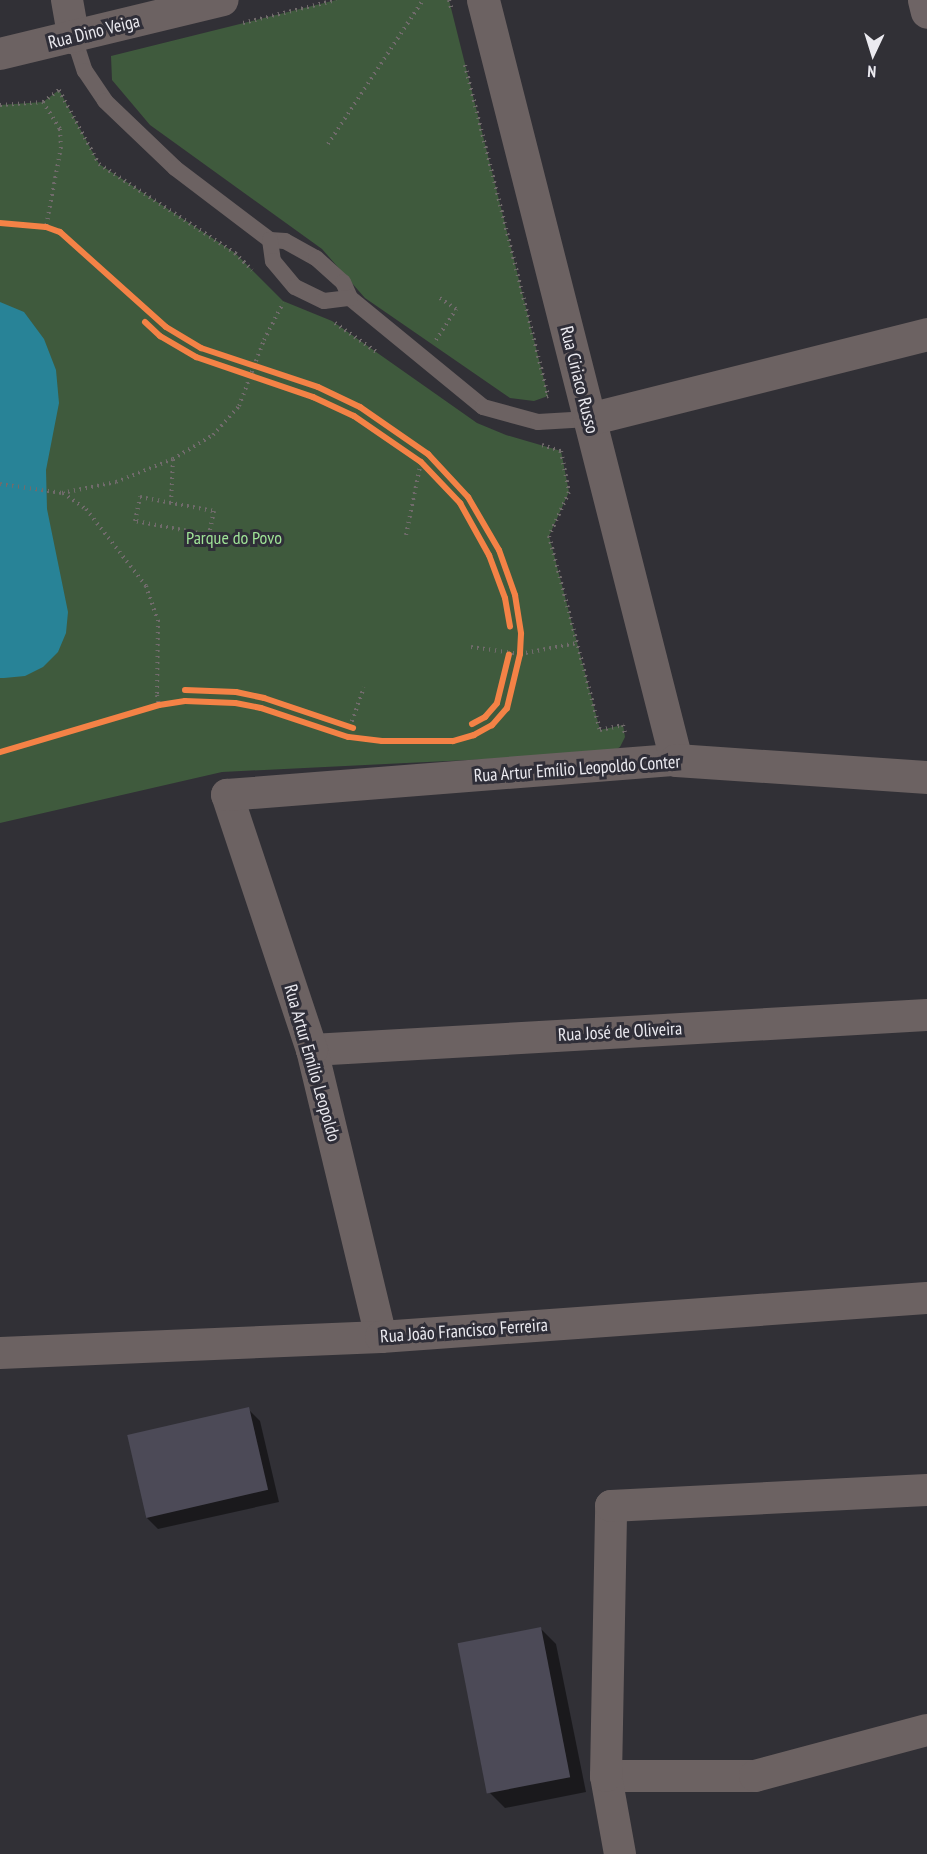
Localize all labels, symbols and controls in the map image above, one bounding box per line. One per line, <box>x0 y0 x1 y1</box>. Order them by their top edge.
street label: Rua Dino Veiga <box>46 10 142 54</box>
north arrow <box>843 24 903 84</box>
text: N <box>867 62 877 82</box>
street label: Rua Ciriaco Russo <box>555 324 603 436</box>
park label: Parque do Povo <box>186 527 282 549</box>
street label: Rua Artur Emílio Leopoldo Conter <box>473 751 681 787</box>
street label: Rua Artur Emílio Leopoldo <box>279 982 345 1144</box>
street label: Rua José de Oliveira <box>557 1018 683 1046</box>
street label: Rua João Francisco Ferreira <box>379 1314 549 1348</box>

